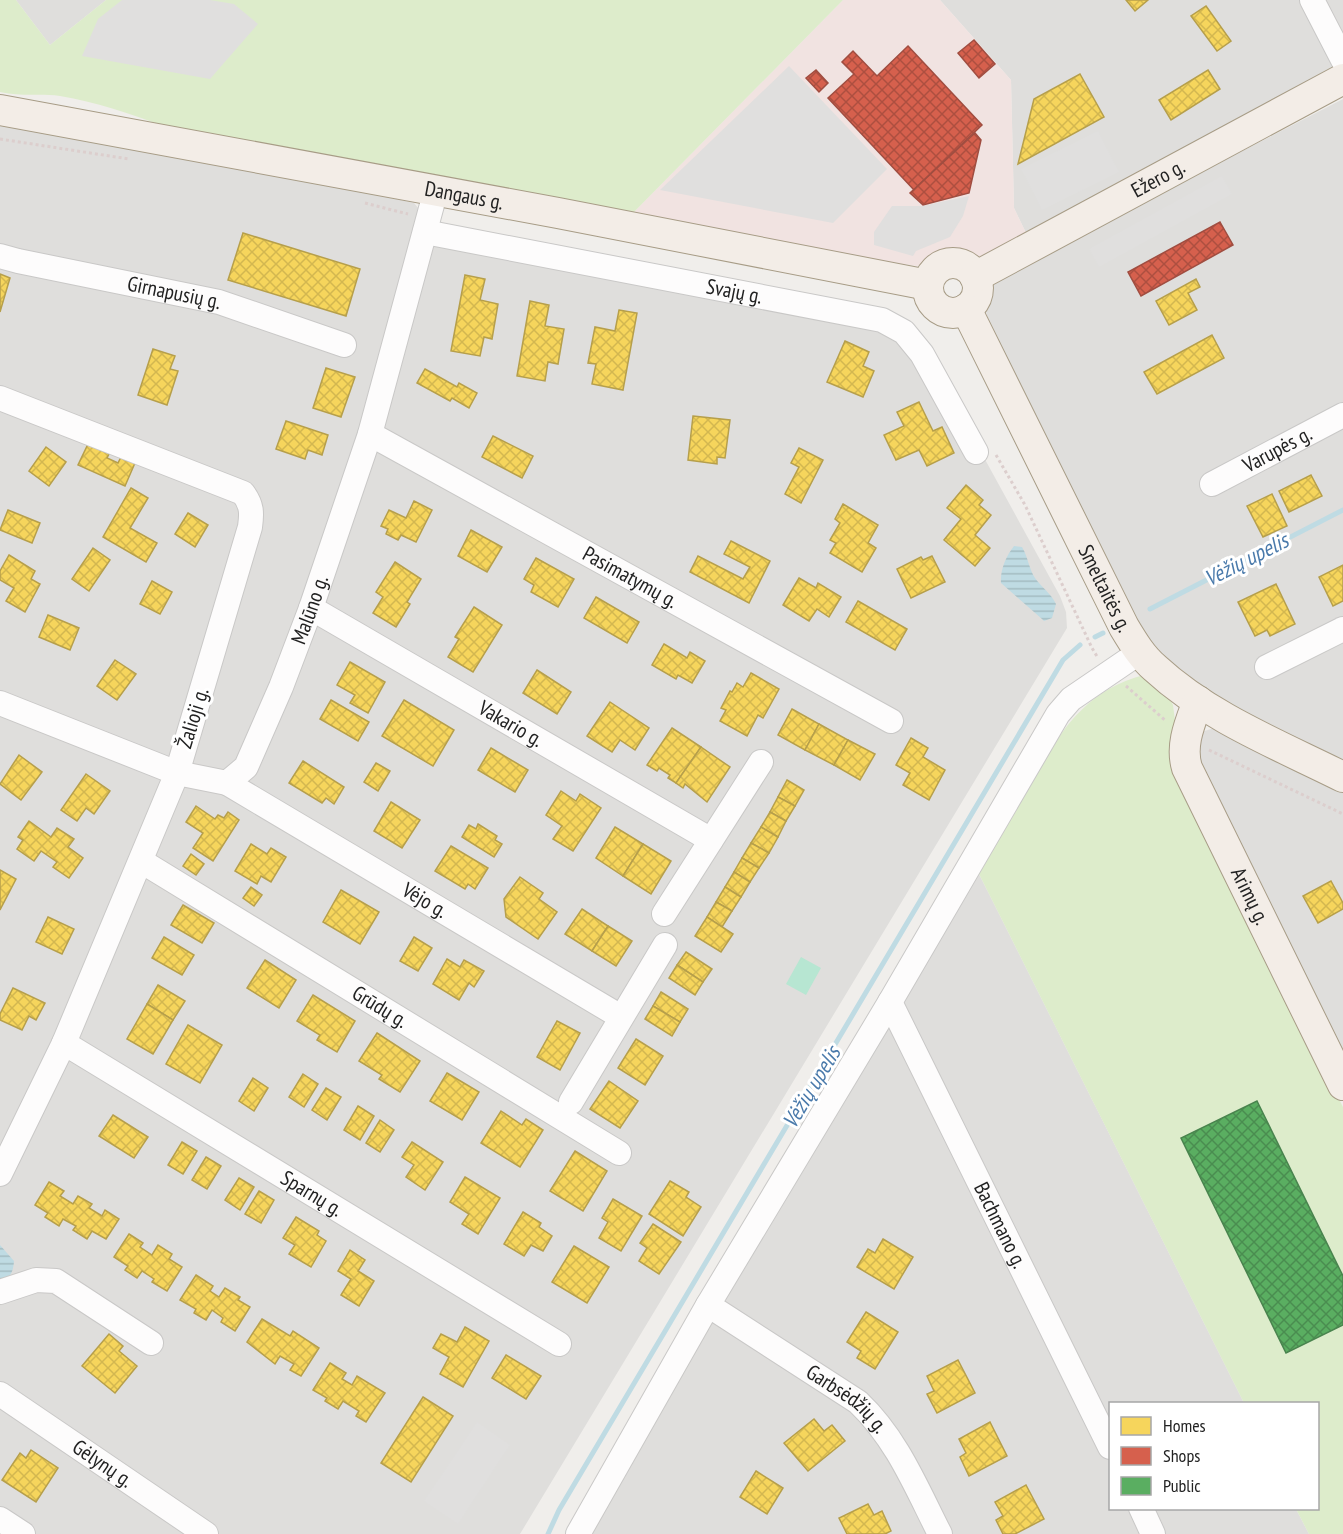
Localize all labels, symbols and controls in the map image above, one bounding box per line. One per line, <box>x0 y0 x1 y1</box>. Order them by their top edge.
street label: Ežero g. <box>1126 153 1189 203</box>
street label: Dangaus g. <box>423 175 506 216</box>
street label: Girnapusių g. <box>125 270 223 315</box>
street label: Svajų g. <box>704 272 765 310</box>
street label: Varupės g. <box>1237 420 1316 479</box>
water label: Vėžių upelis <box>1199 525 1295 592</box>
street label: Pasimatymų g. <box>578 540 683 614</box>
street label: Smeltaitės g. <box>1072 540 1138 637</box>
street label: Malūno g. <box>285 572 334 648</box>
street label: Žalioji g. <box>171 684 215 752</box>
street label: Vakario g. <box>473 694 548 753</box>
street label: Arimų g. <box>1225 863 1276 929</box>
street label: Vėjo g. <box>397 876 453 924</box>
street label: Grūdų g. <box>347 979 413 1034</box>
water label: Vėžių upelis <box>776 1039 848 1133</box>
street label: Sparnų g. <box>276 1164 348 1222</box>
street label: Bachmano g. <box>968 1177 1033 1273</box>
street label: Garbsėdžių g. <box>801 1358 894 1438</box>
legend <box>1109 1402 1319 1510</box>
text: Homes <box>1163 1414 1206 1437</box>
street label: Gėlynų g. <box>67 1433 138 1493</box>
text: Shops <box>1163 1444 1200 1467</box>
text: Public <box>1163 1474 1201 1497</box>

